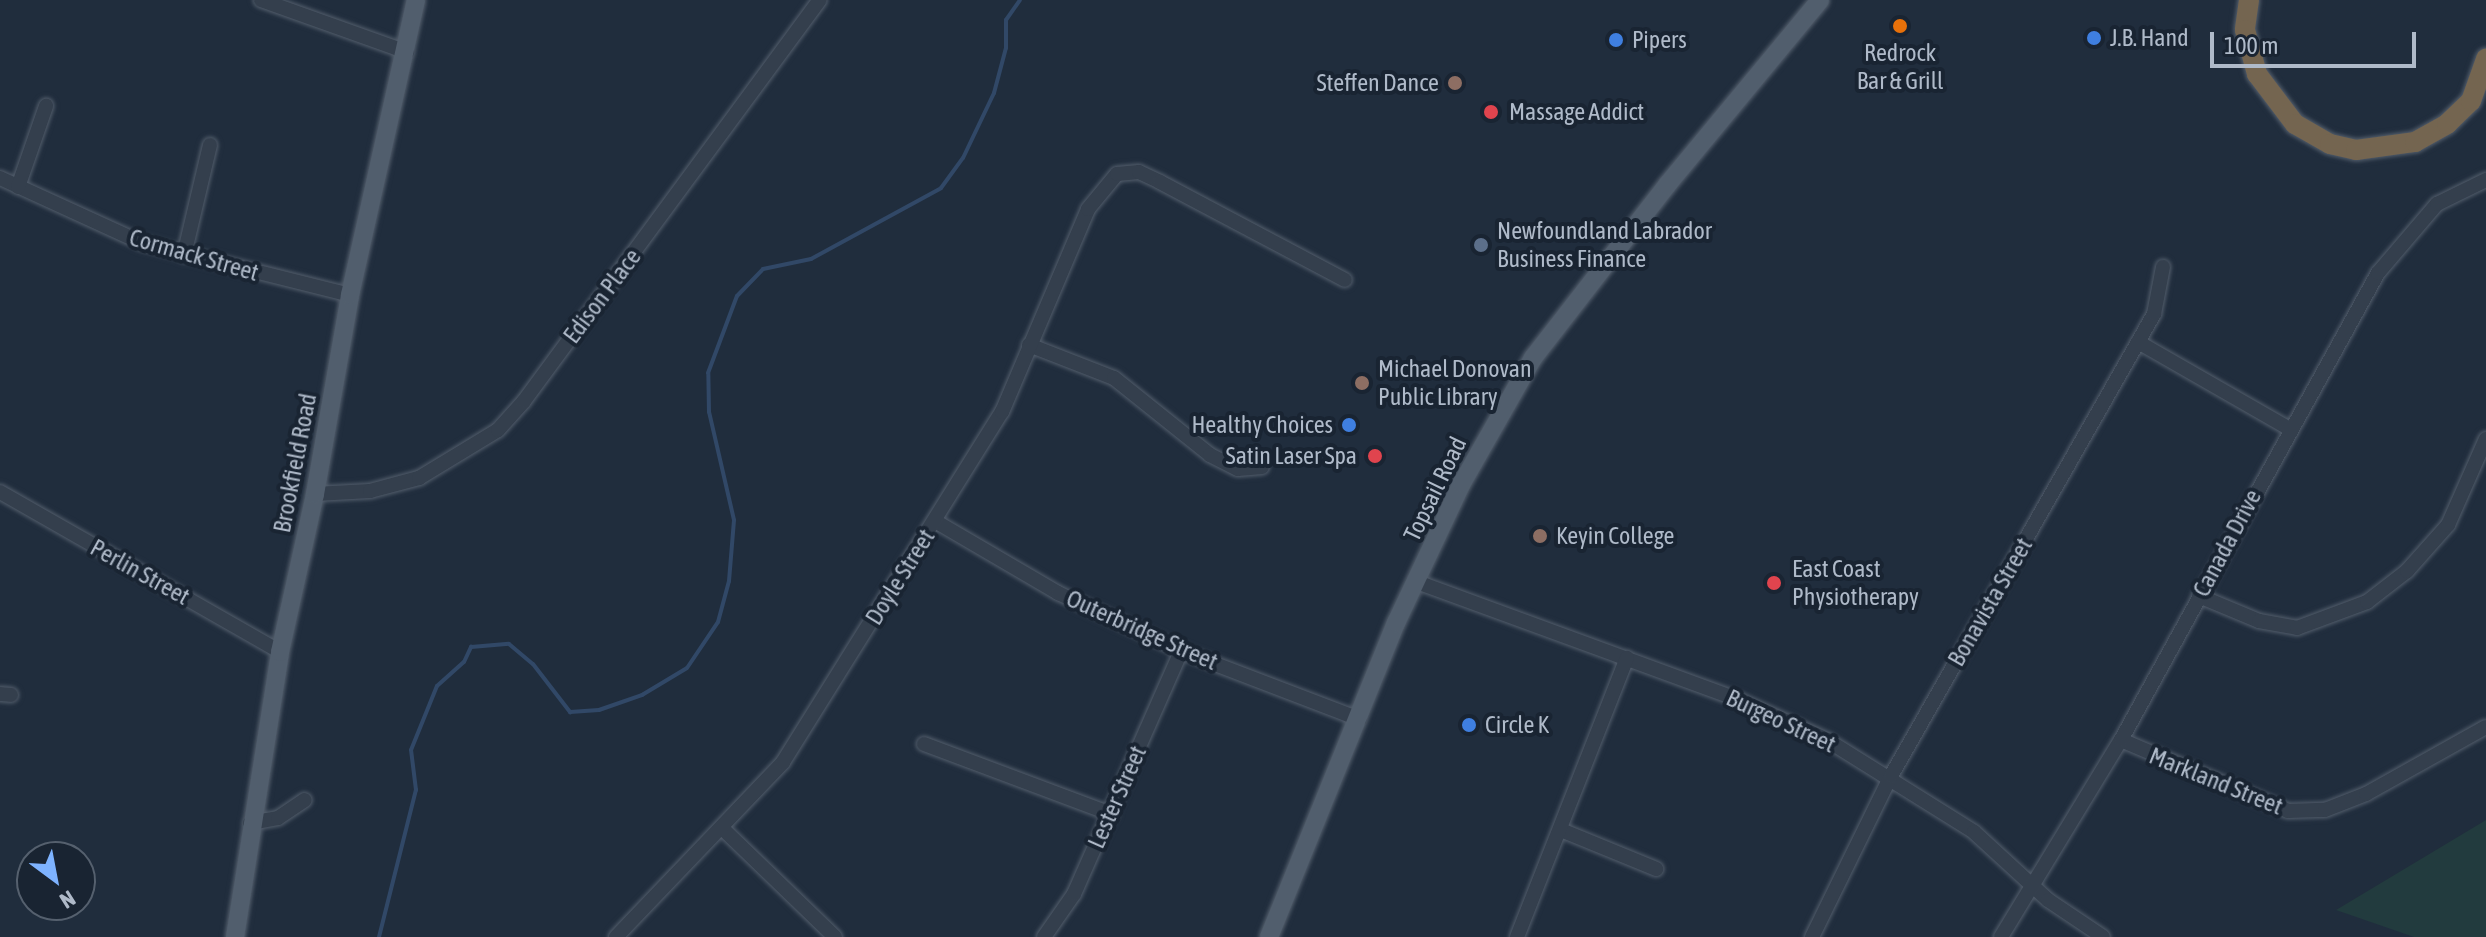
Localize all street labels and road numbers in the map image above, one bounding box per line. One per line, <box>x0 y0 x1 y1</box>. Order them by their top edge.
street label: Cormack Street <box>126 223 262 287</box>
street label: Edison Place <box>557 243 647 349</box>
street label: Brookfield Road <box>267 391 323 535</box>
street label: Topsail Road <box>1397 432 1473 546</box>
street label: Canada Drive <box>2187 485 2267 601</box>
street label: Doyle Street <box>859 524 941 630</box>
street label: Perlin Street <box>85 533 195 611</box>
street label: Bonavista Street <box>1942 533 2038 671</box>
street label: Outerbridge Street <box>1062 584 1222 676</box>
street label: Burgeo Street <box>1722 683 1840 759</box>
street label: Lester Street <box>1082 741 1152 853</box>
street label: Markland Street <box>2145 741 2287 821</box>

